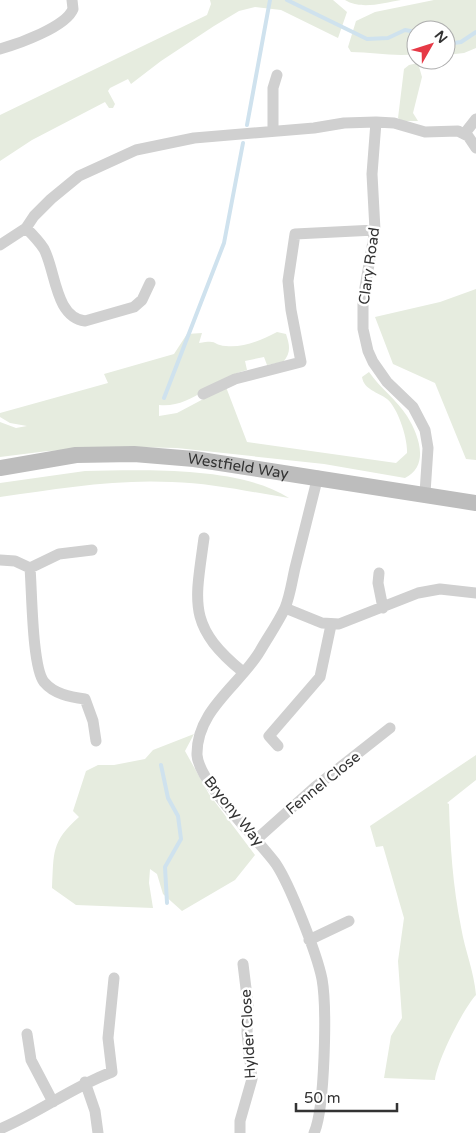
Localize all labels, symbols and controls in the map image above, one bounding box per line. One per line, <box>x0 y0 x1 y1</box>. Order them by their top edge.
north arrow <box>406 20 456 70</box>
text: N <box>431 27 451 47</box>
street label: Clary Road <box>355 226 383 306</box>
street label: Westfield Way <box>186 449 290 483</box>
street label: Fennel Close <box>282 748 364 818</box>
street label: Bryony Way <box>200 772 268 850</box>
street label: Hylder Close <box>237 989 259 1079</box>
scale bar <box>296 1080 397 1112</box>
text: 50 m <box>304 1089 341 1107</box>

